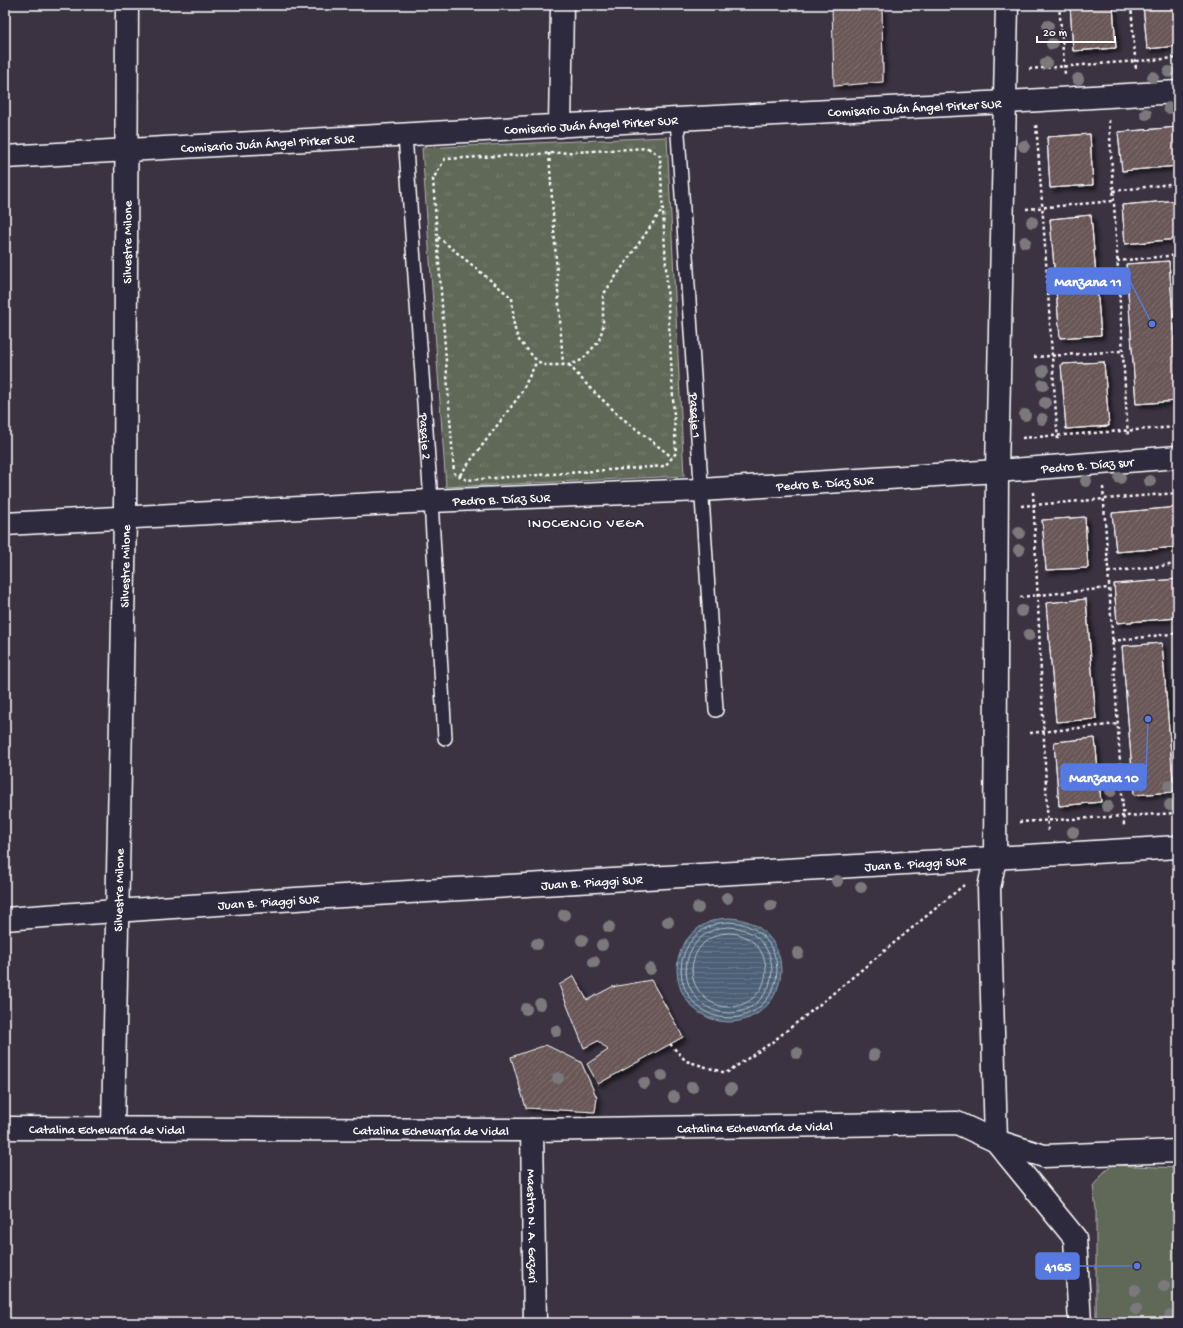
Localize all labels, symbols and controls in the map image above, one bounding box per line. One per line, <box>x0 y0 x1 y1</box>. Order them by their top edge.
scale bar <box>1037 18 1115 44</box>
text: 20 m <box>1043 27 1068 41</box>
street label: Comisario Juán Ángel Pirker SUR <box>828 97 1003 121</box>
street label: Comisario Juán Ángel Pirker SUR <box>504 114 680 139</box>
street label: Comisario Juán Ángel Pirker SUR <box>181 132 356 157</box>
street label: Silvestre Milone <box>121 200 136 284</box>
callout: Manzana 11 <box>1047 268 1130 294</box>
text: Manzana 11 <box>1054 275 1122 292</box>
street label: Pasaje 1 <box>685 391 703 439</box>
street label: Pasaje 2 <box>415 412 433 461</box>
street label: Pedro B. Díaz sur <box>1040 455 1136 478</box>
street label: Pedro B. Díaz SUR <box>775 474 875 495</box>
street label: Pedro B. Díaz SUR <box>451 491 552 510</box>
district label: INOCENCIO VEGA <box>528 516 644 533</box>
street label: Silvestre Milone <box>118 524 135 608</box>
callout: Manzana 10 <box>1061 764 1146 790</box>
text: Manzana 10 <box>1069 771 1139 788</box>
street label: Silvestre Milone <box>112 848 129 932</box>
street label: Juan B. Piaggi SUR <box>864 855 968 875</box>
street label: Juan B. Piaggi SUR <box>541 873 644 894</box>
street label: Juan B. Piaggi SUR <box>217 893 321 914</box>
street label: Catalina Echevarría de Vidal <box>677 1120 833 1138</box>
street label: Catalina Echevarría de Vidal <box>29 1123 185 1139</box>
street label: Catalina Echevarría de Vidal <box>353 1124 509 1140</box>
street label: Maestro N. A. Gazari <box>523 1169 539 1283</box>
callout: 4165 <box>1036 1253 1079 1279</box>
text: 4165 <box>1044 1260 1072 1277</box>

